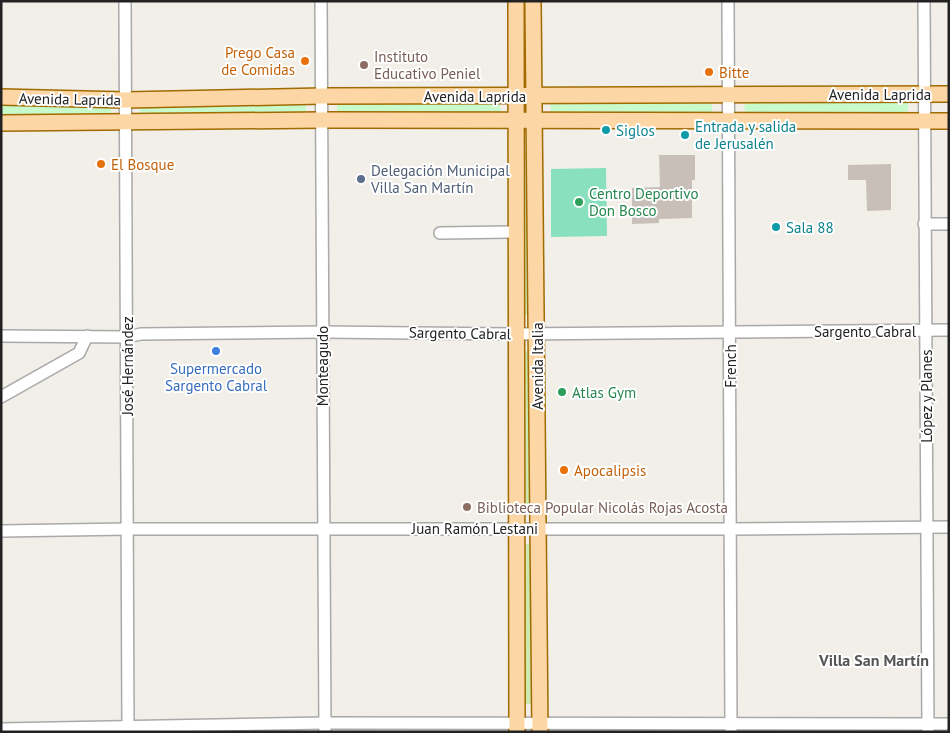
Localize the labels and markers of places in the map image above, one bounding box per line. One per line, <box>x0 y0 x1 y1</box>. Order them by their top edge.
place label: Prego Casa de Comidas <box>221 43 295 79</box>
place label: Instituto Educativo Peniel <box>374 47 481 83</box>
marker: Prego Casa de Comidas <box>299 55 311 67</box>
marker: Instituto Educativo Peniel <box>358 59 370 71</box>
place label: Bitte <box>719 63 749 82</box>
marker: Bitte <box>703 66 715 78</box>
place label: Entrada y salida de Jerusalén <box>695 117 796 153</box>
place label: Siglos <box>616 121 655 140</box>
marker: Siglos <box>600 124 612 136</box>
marker: Entrada y salida de Jerusalén <box>679 129 691 141</box>
place label: El Bosque <box>111 155 174 174</box>
marker: El Bosque <box>95 158 107 170</box>
place label: Delegación Municipal Villa San Martín <box>370 161 510 197</box>
marker: Delegación Municipal Villa San Martín <box>355 173 367 185</box>
place label: Centro Deportivo Don Bosco <box>589 184 698 220</box>
marker: Centro Deportivo Don Bosco <box>573 196 585 208</box>
place label: Sala 88 <box>786 218 834 237</box>
marker: Sala 88 <box>770 221 782 233</box>
marker: Supermercado Sargento Cabral <box>210 345 222 357</box>
place label: Supermercado Sargento Cabral <box>165 359 268 395</box>
place label: Atlas Gym <box>572 383 636 402</box>
marker: Atlas Gym <box>556 386 568 398</box>
place label: Apocalipsis <box>574 461 646 480</box>
marker: Apocalipsis <box>558 464 570 476</box>
place label: Biblioteca Popular Nicolás Rojas Acosta <box>477 498 728 517</box>
marker: Biblioteca Popular Nicolás Rojas Acosta <box>461 501 473 513</box>

